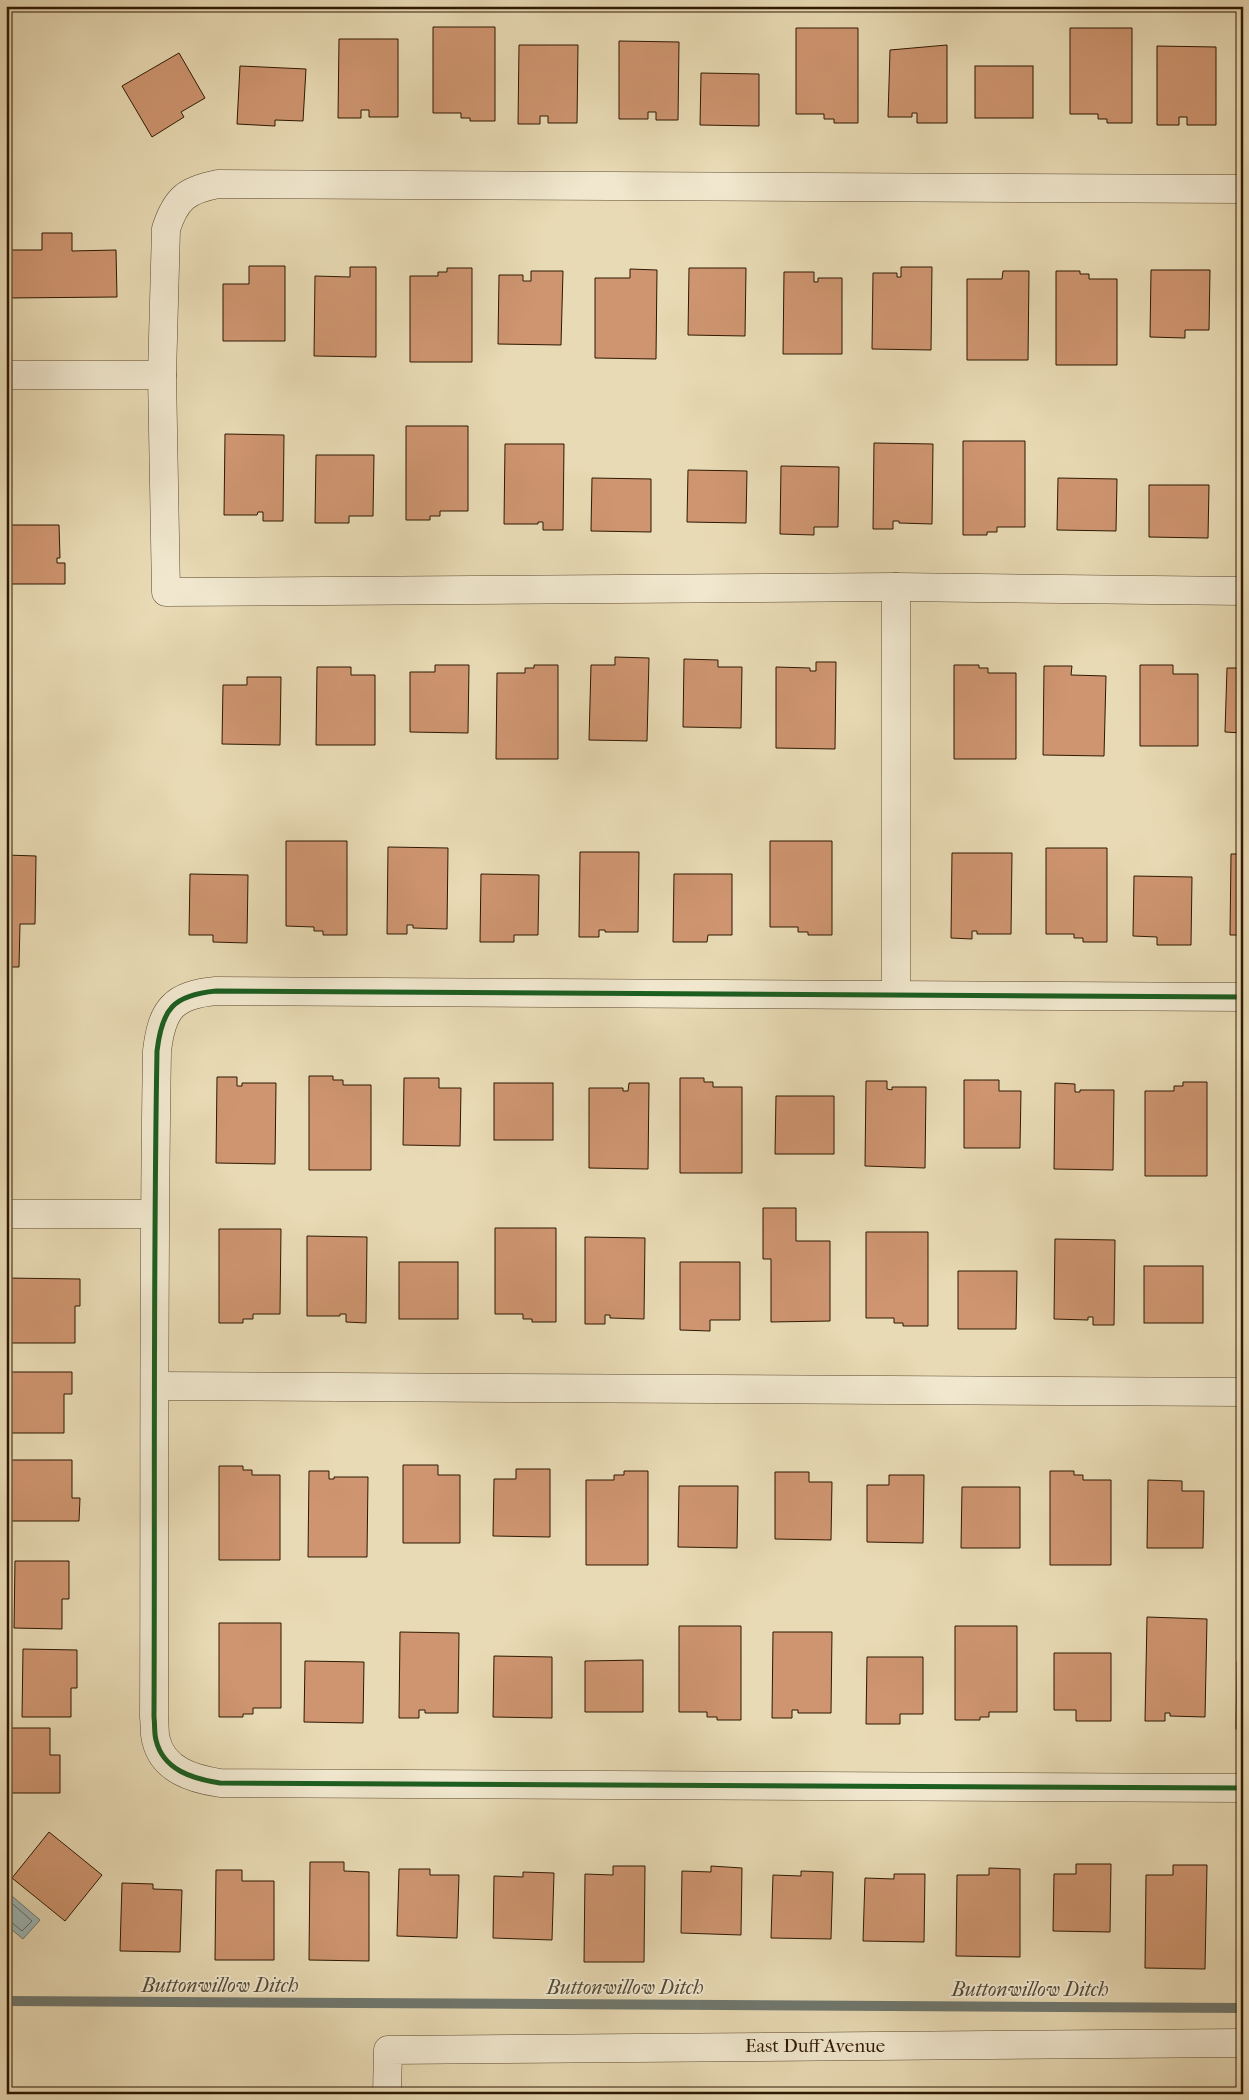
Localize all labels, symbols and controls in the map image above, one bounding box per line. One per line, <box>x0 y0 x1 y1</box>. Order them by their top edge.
water label: Buttonwillow Ditch <box>140 1974 299 1997</box>
water label: Buttonwillow Ditch <box>545 1976 704 1999</box>
water label: Buttonwillow Ditch <box>950 1978 1109 2001</box>
street label: East Duff Avenue <box>745 2035 885 2057</box>

